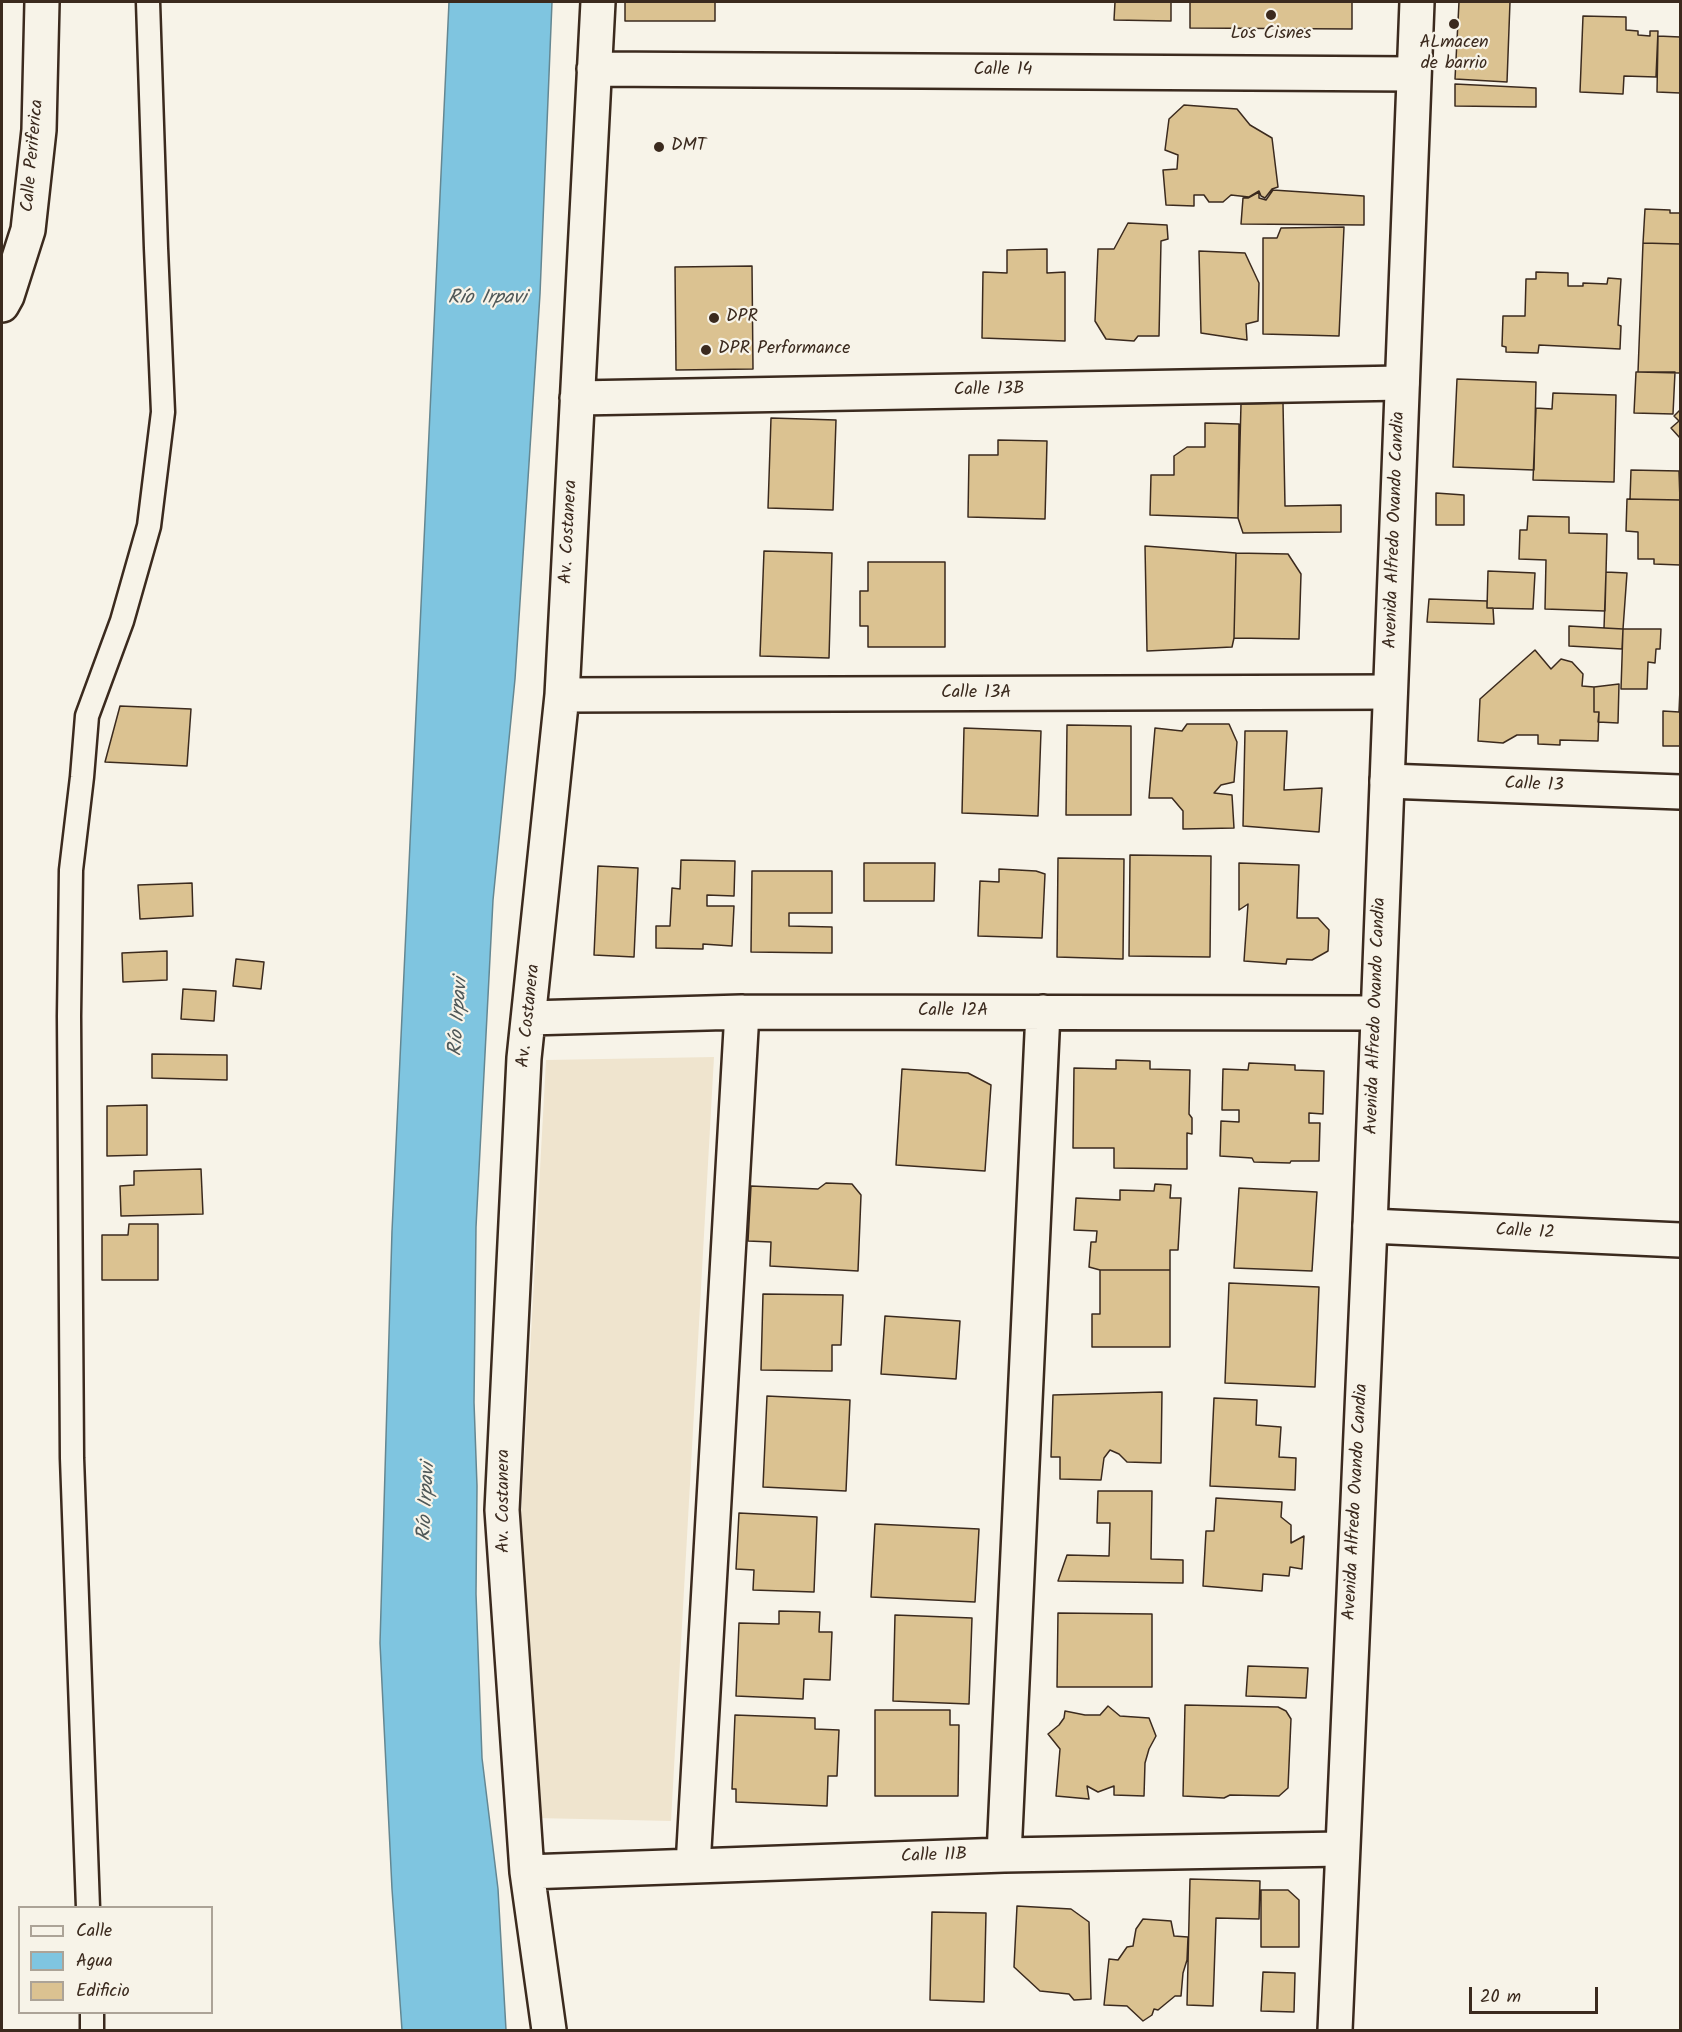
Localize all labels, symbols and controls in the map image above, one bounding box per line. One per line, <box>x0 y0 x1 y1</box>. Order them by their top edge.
marker: Los Cisnes <box>1264 8 1278 22</box>
marker: ALmacen de barrio <box>1447 17 1461 31</box>
place label: Los Cisnes <box>1231 24 1311 46</box>
place label: ALmacen de barrio <box>1419 33 1489 76</box>
street label: Calle 14 <box>974 60 1032 82</box>
street label: Calle Periferica <box>18 99 50 213</box>
place label: DMT <box>671 136 706 158</box>
marker: DMT <box>652 140 666 154</box>
water label: Río Irpavi <box>448 288 526 312</box>
place label: DPR <box>726 307 758 329</box>
marker: DPR <box>707 311 721 325</box>
place label: DPR Performance <box>718 339 850 361</box>
marker: DPR Performance <box>699 343 713 357</box>
street label: Calle 13B <box>953 380 1025 402</box>
street label: Avenida Alfredo Ovando Candia <box>1381 411 1411 649</box>
street label: Av. Costanera <box>556 479 584 585</box>
street label: Calle 13A <box>941 683 1011 705</box>
street label: Calle 13 <box>1504 774 1564 798</box>
street label: Avenida Alfredo Ovando Candia <box>1362 897 1392 1135</box>
street label: Av. Costanera <box>514 963 546 1069</box>
water label: Río Irpavi <box>445 977 475 1057</box>
street label: Calle 12A <box>918 1001 988 1023</box>
street label: Calle 12 <box>1495 1221 1555 1245</box>
street label: Avenida Alfredo Ovando Candia <box>1340 1383 1374 1621</box>
street label: Av. Costanera <box>494 1449 516 1553</box>
water label: Río Irpavi <box>414 1462 442 1542</box>
street label: Calle 11B <box>901 1845 967 1869</box>
legend <box>18 1906 213 2014</box>
text: Calle <box>76 1917 112 1946</box>
text: Agua <box>76 1947 113 1976</box>
scale bar <box>1472 1975 1601 2013</box>
text: Edificio <box>76 1977 130 2006</box>
text: 20 m <box>1480 1983 1521 2012</box>

